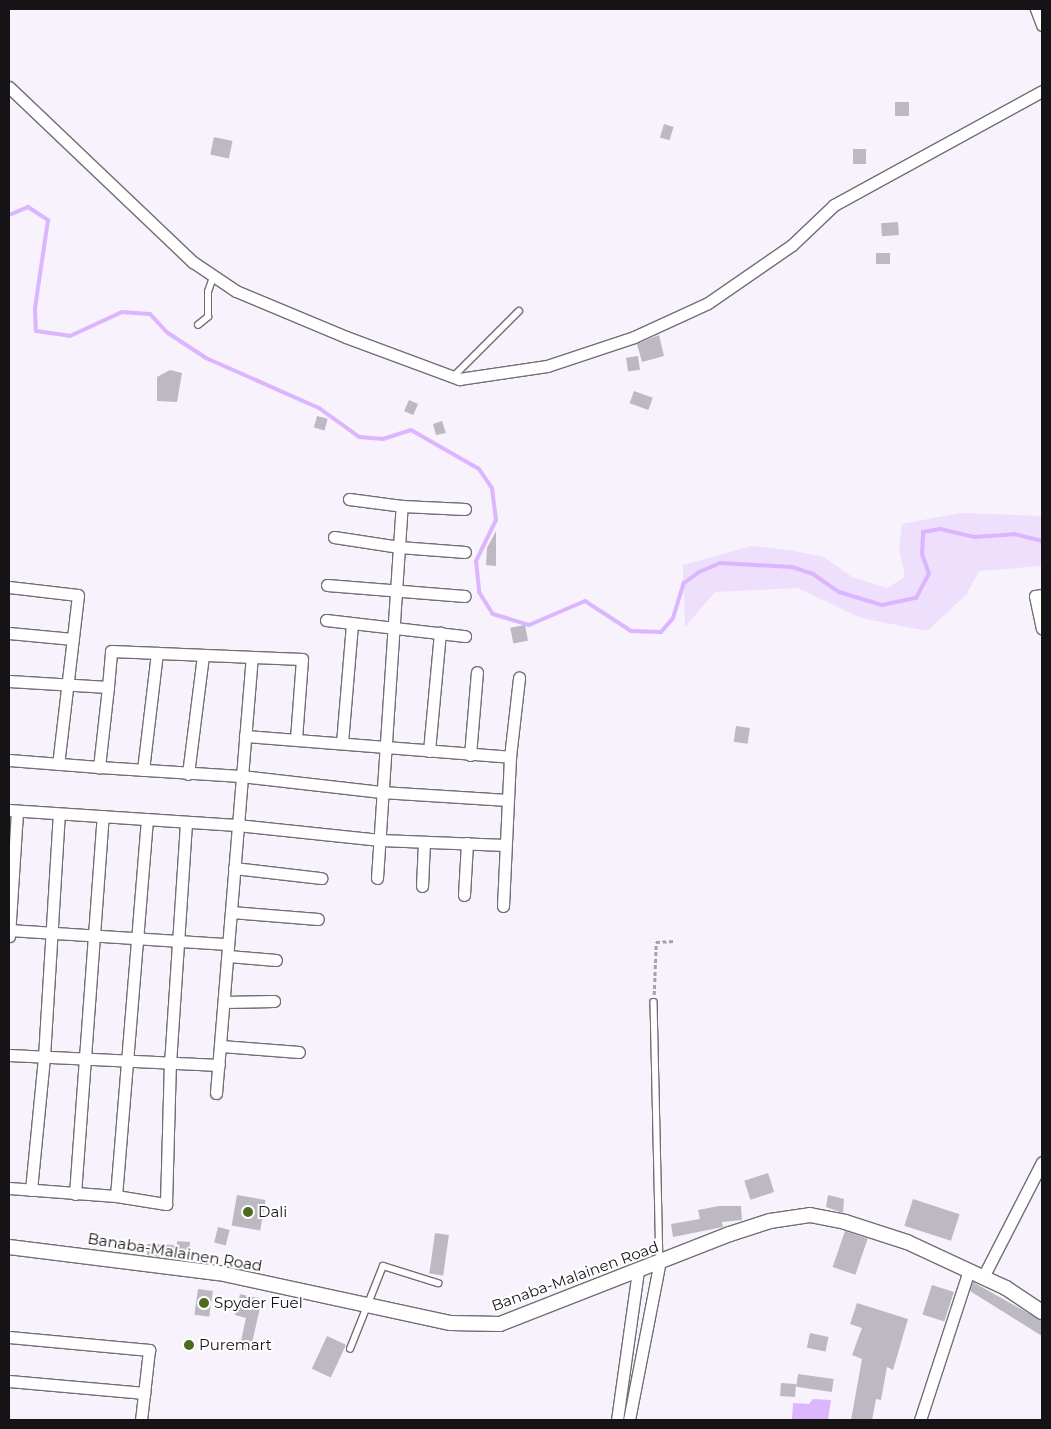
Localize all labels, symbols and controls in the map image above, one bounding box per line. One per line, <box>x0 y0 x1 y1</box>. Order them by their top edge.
place label: Dali <box>258 1203 287 1221</box>
marker: Dali <box>242 1206 254 1218</box>
street label: Banaba-Malainen Road <box>86 1229 264 1275</box>
street label: Banaba-Malainen Road <box>489 1237 661 1315</box>
place label: Spyder Fuel <box>214 1294 303 1312</box>
marker: Spyder Fuel <box>198 1297 210 1309</box>
place label: Puremart <box>199 1336 272 1354</box>
marker: Puremart <box>183 1339 195 1351</box>

